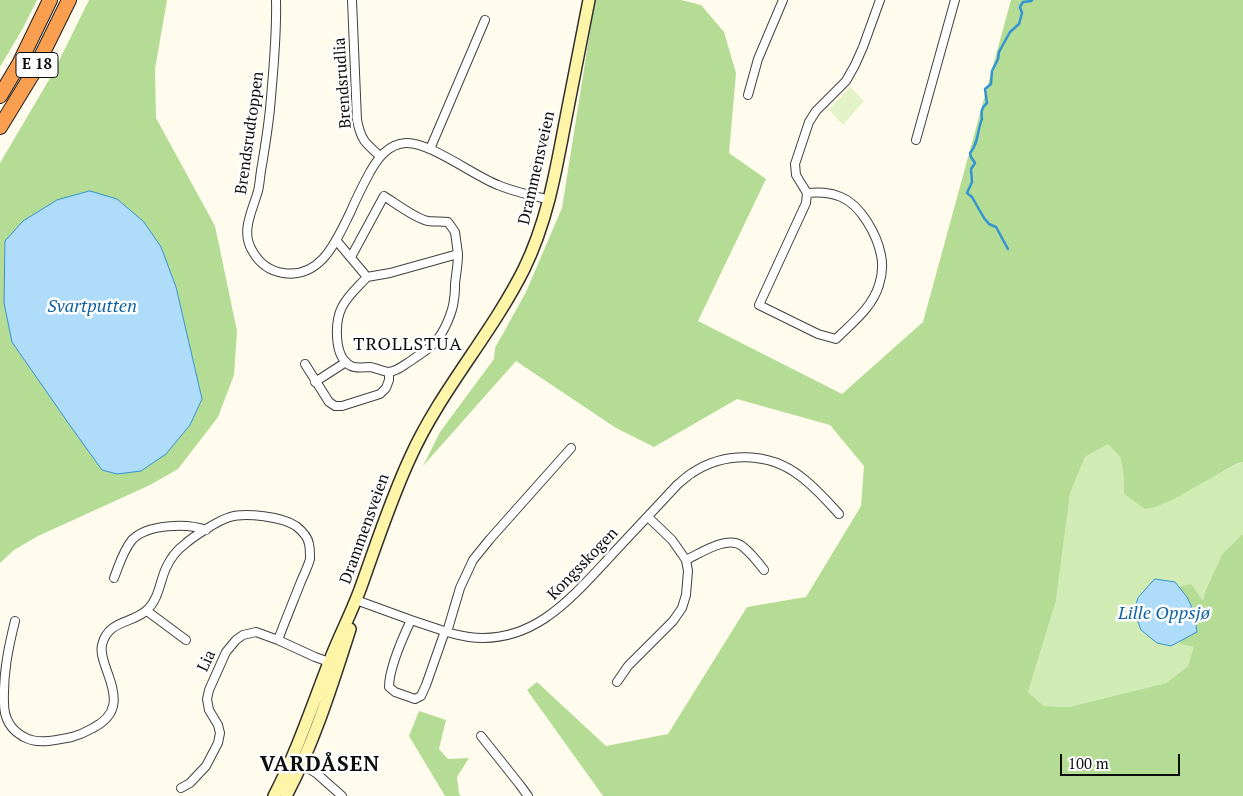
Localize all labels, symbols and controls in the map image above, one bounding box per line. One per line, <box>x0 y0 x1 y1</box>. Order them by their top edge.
street label: Brendsrudlia <box>330 37 356 129</box>
road number: E 18 <box>16 52 58 78</box>
street label: Brendsrudtoppen <box>232 70 268 196</box>
street label: Drammensveien <box>515 109 559 227</box>
water label: Svartputten <box>47 296 137 318</box>
district label: TROLLSTUA <box>352 334 464 356</box>
street label: Drammensveien <box>336 471 394 587</box>
street label: Kongsskogen <box>544 524 622 604</box>
water label: Lille Oppsjø <box>1118 603 1210 625</box>
street label: Lia <box>194 647 220 675</box>
scale bar <box>1063 744 1183 776</box>
district label: VARDÅSEN <box>259 752 381 778</box>
text: 100 m <box>1068 753 1109 773</box>

